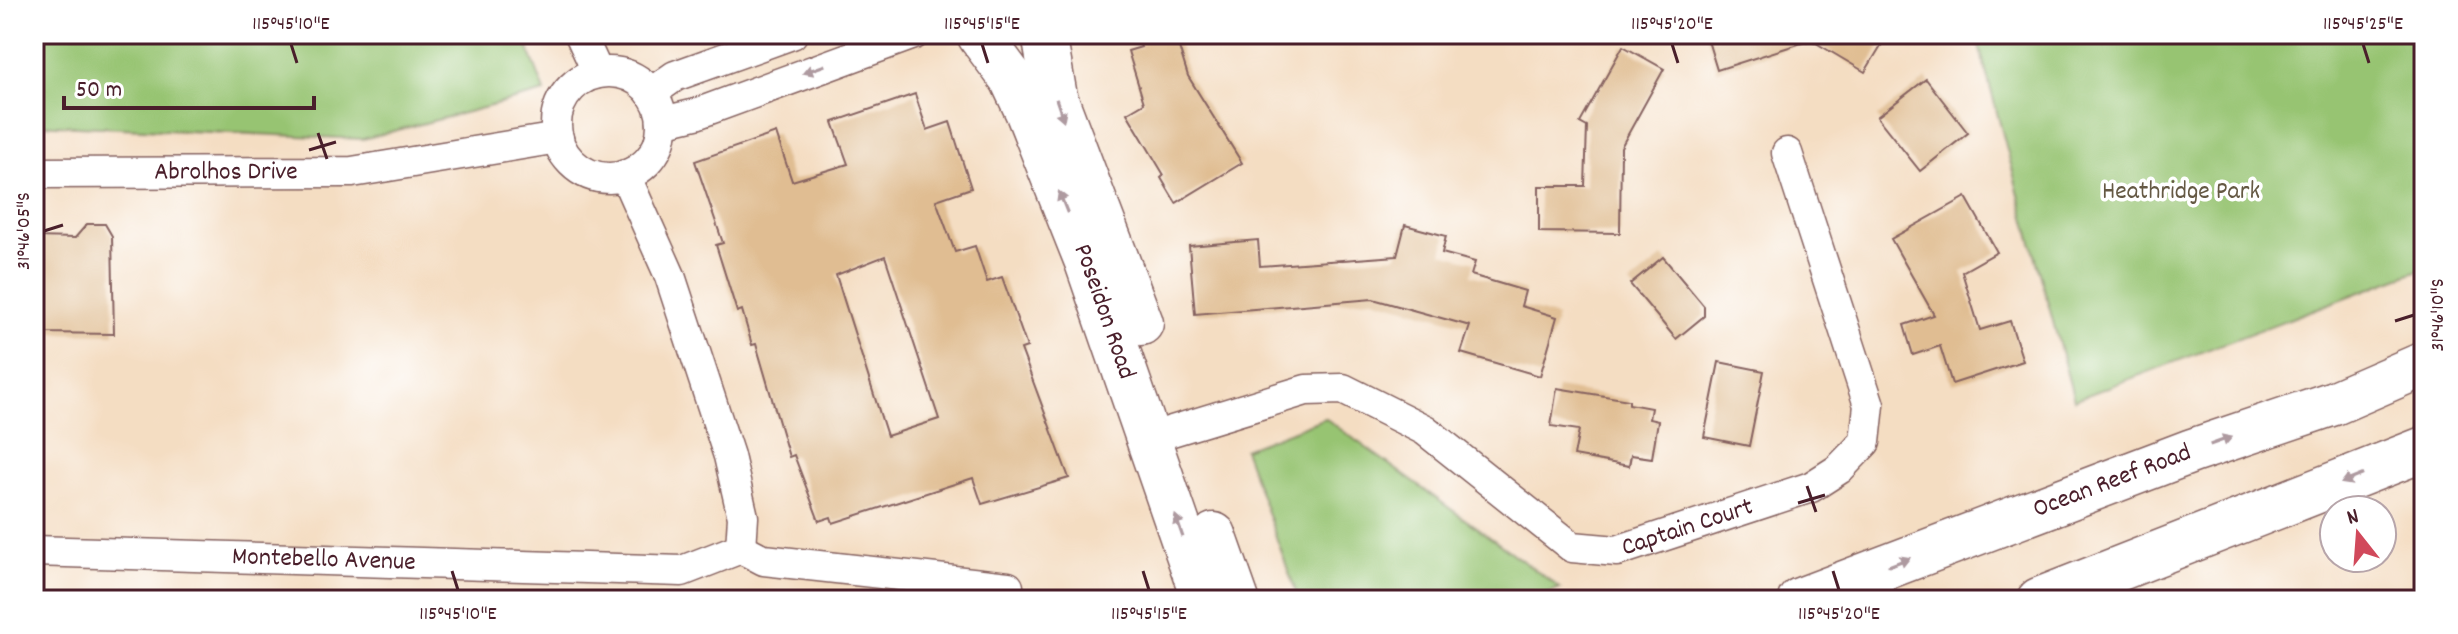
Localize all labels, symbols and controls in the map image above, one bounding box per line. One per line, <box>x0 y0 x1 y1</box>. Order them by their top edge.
text: 115°45'10"E <box>252 11 330 39</box>
text: 115°45'15"E <box>944 11 1020 39</box>
text: 115°45'20"E <box>1631 11 1713 39</box>
text: 115°45'25"E <box>2323 11 2403 39</box>
scale bar <box>64 60 314 110</box>
one-way arrow <box>802 63 826 75</box>
text: 50 m <box>76 74 122 108</box>
one-way arrow <box>1054 99 1066 123</box>
street label: Abrolhos Drive <box>154 154 298 191</box>
park label: Heathridge Park <box>2102 174 2260 211</box>
one-way arrow <box>1056 190 1069 214</box>
text: 31°46'05"S <box>11 192 39 270</box>
street label: Poseidon Road <box>1063 239 1145 384</box>
text: 31°46'10"S <box>2425 279 2453 351</box>
street label: Ocean Reef Road <box>2028 434 2197 528</box>
one-way arrow <box>2210 435 2234 447</box>
one-way arrow <box>2340 472 2364 485</box>
street label: Captain Court <box>1617 489 1758 567</box>
north arrow <box>2318 494 2398 574</box>
text: N <box>2343 502 2363 535</box>
one-way arrow <box>1173 514 1185 538</box>
street label: Montebello Avenue <box>231 539 416 581</box>
one-way arrow <box>1888 555 1912 568</box>
text: 115°45'10"E <box>419 601 497 629</box>
text: 115°45'15"E <box>1111 601 1187 629</box>
text: 115°45'20"E <box>1798 601 1880 629</box>

